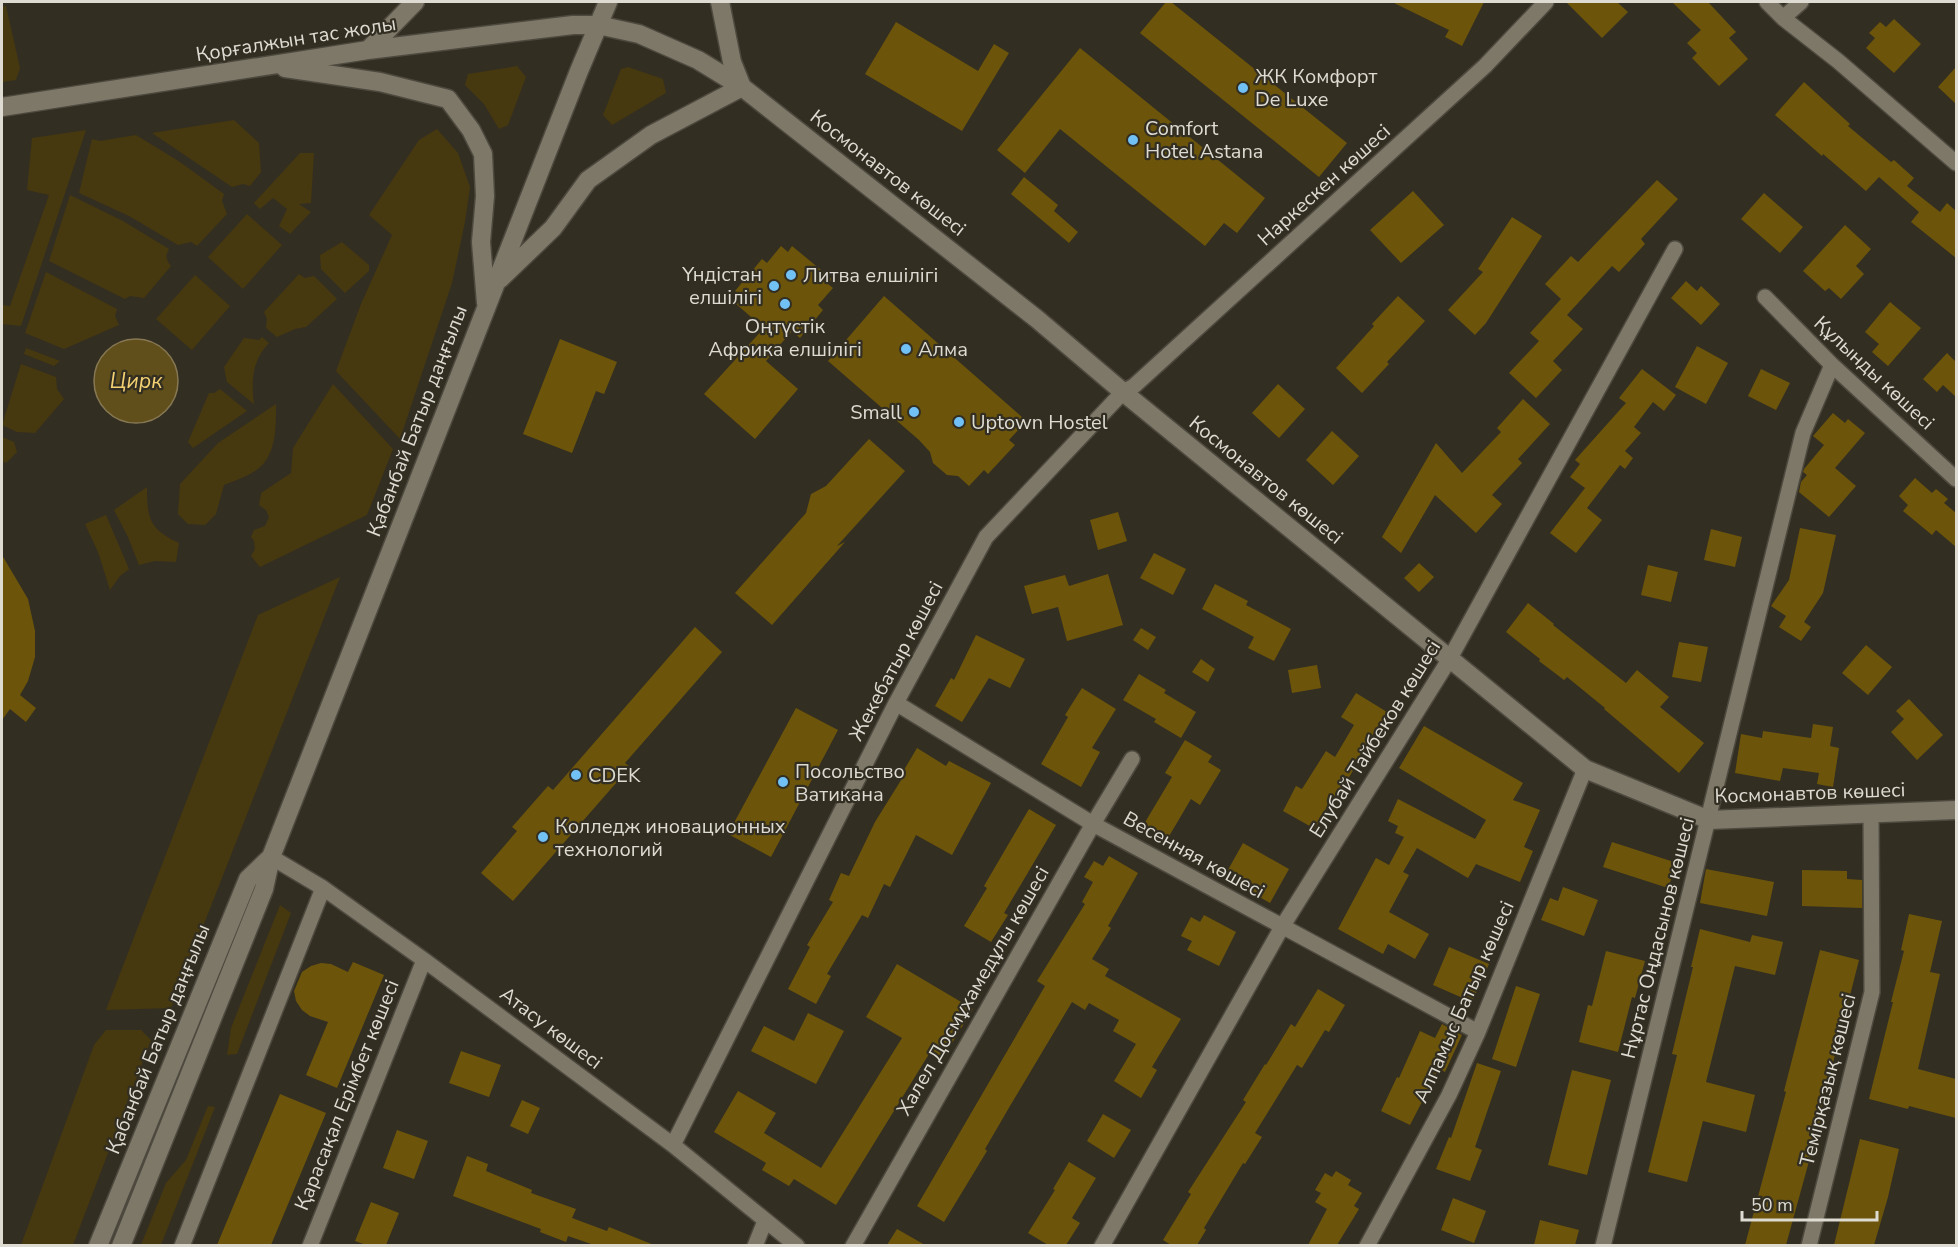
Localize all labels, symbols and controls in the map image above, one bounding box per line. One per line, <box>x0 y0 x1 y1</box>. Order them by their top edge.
street label: Қорғалжын тас жолы <box>194 10 398 68</box>
place label: ЖК Комфорт De Luxe <box>1255 63 1378 113</box>
marker: ЖК Комфорт De Luxe <box>1236 81 1250 95</box>
street label: Космонавтов көшесі <box>804 104 972 242</box>
place label: Comfort Hotel Astana <box>1145 115 1263 165</box>
street label: Наркескен көшесі <box>1252 118 1396 252</box>
marker: Comfort Hotel Astana <box>1126 133 1140 147</box>
place label: Үндістан елшілігі <box>681 261 762 311</box>
place label: Литва елшілігі <box>803 262 938 289</box>
marker: Литва елшілігі <box>784 268 798 282</box>
marker: Үндістан елшілігі <box>767 279 781 293</box>
marker: Оңтүстік Африка елшілігі <box>778 297 792 311</box>
street label: Қабанбай Батыр даңғылы <box>360 301 474 541</box>
street label: Құлынды көшесі <box>1808 310 1940 436</box>
place label: Оңтүстік Африка елшілігі <box>708 313 862 363</box>
place label: Алма <box>918 336 968 363</box>
marker: Алма <box>899 342 913 356</box>
water label: Цирк <box>110 367 163 395</box>
place label: Small <box>850 399 902 426</box>
marker: Small <box>907 405 921 419</box>
place label: Uptown Hostel <box>971 409 1108 436</box>
street label: Космонавтов көшесі <box>1183 409 1349 551</box>
marker: Uptown Hostel <box>952 415 966 429</box>
street label: Жекебатыр көшесі <box>843 577 949 745</box>
street label: Елубай Тайбеков көшесі <box>1303 635 1447 843</box>
place label: Посольство Ватикана <box>795 758 905 808</box>
place label: CDEK <box>588 762 641 789</box>
marker: CDEK <box>569 768 583 782</box>
marker: Посольство Ватикана <box>776 775 790 789</box>
street label: Космонавтов көшесі <box>1714 776 1906 810</box>
street label: Весенняя көшесі <box>1118 805 1270 905</box>
place label: Колледж иновационных технологий <box>555 813 786 863</box>
street label: Нұртас Оңдасынов көшесі <box>1615 814 1701 1062</box>
marker: Колледж иновационных технологий <box>536 830 550 844</box>
street label: Халел Досмұхамедұлы көшесі <box>890 861 1056 1121</box>
street label: Алпамыс Батыр көшесі <box>1407 897 1521 1107</box>
street label: Қабанбай Батыр даңғылы <box>99 920 217 1158</box>
street label: Қарасақал Ерімбет көшесі <box>288 976 406 1214</box>
street label: Атасу көшесі <box>494 981 608 1075</box>
street label: Темірқазық көшесі <box>1793 991 1863 1169</box>
scale bar <box>1742 1184 1877 1222</box>
text: 50 m <box>1751 1193 1793 1217</box>

